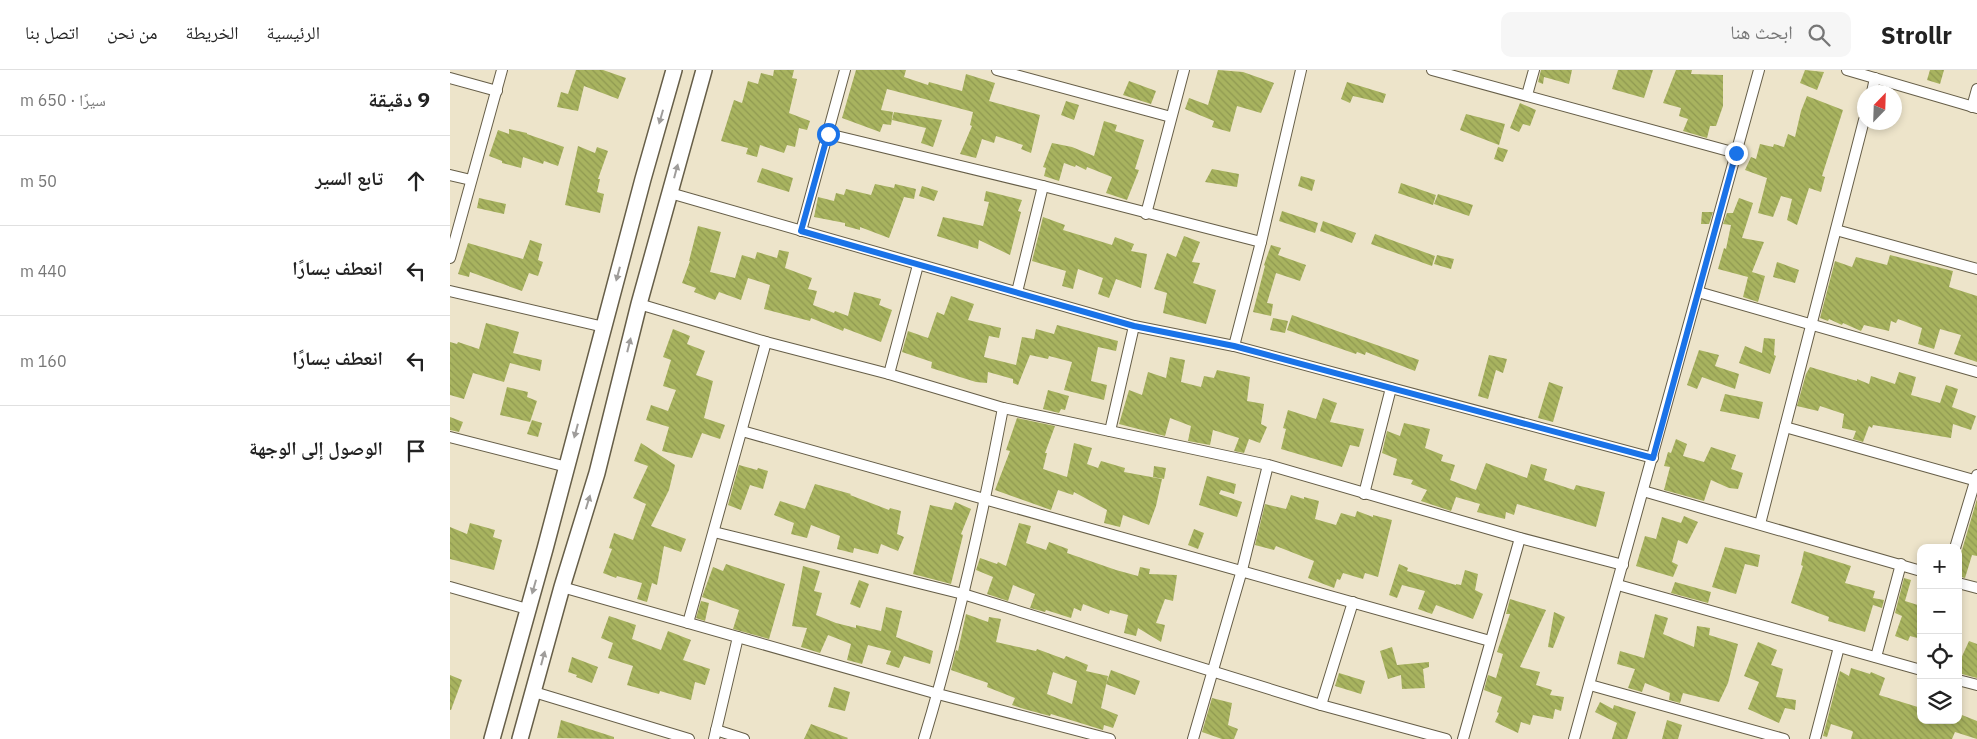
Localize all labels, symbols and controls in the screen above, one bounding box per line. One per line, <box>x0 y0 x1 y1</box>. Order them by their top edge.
search box <box>1501 12 1851 57</box>
text: Strollr <box>1881 19 1952 51</box>
text: ابحث هنا <box>1730 20 1793 44</box>
text: اتصل بنا <box>25 21 79 44</box>
text: من نحن <box>107 21 158 44</box>
text: الخريطة <box>186 21 239 44</box>
text: الرئيسية <box>267 21 320 44</box>
icon: search <box>1805 21 1833 49</box>
text: 9 دقيقة <box>368 85 430 113</box>
north arrow <box>1857 85 1902 130</box>
text: سيرًا · 650 m <box>20 90 106 110</box>
one-way arrow <box>656 109 664 124</box>
route start <box>817 123 840 146</box>
route end <box>1725 142 1748 165</box>
one-way arrow <box>672 164 680 179</box>
text: تابع السير <box>315 166 383 190</box>
icon: ahead <box>402 167 430 195</box>
text: 50 m <box>20 171 57 191</box>
text: انعطف يسارًا <box>292 256 383 280</box>
icon: left <box>402 257 430 285</box>
text: 440 m <box>20 261 67 281</box>
one-way arrow <box>614 266 622 281</box>
one-way arrow <box>625 338 633 353</box>
text: انعطف يسارًا <box>292 346 383 370</box>
icon: left <box>402 347 430 375</box>
text: 160 m <box>20 351 67 371</box>
one-way arrow <box>572 423 580 438</box>
text: الوصول إلى الوجهة <box>249 436 383 460</box>
icon: arrive <box>402 437 430 465</box>
one-way arrow <box>585 495 592 510</box>
map controls <box>1917 544 1962 724</box>
button: + <box>1917 544 1962 589</box>
one-way arrow <box>529 580 537 595</box>
button: − <box>1917 589 1962 634</box>
button: locate <box>1917 634 1962 679</box>
one-way arrow <box>539 651 547 666</box>
button: layers <box>1917 679 1962 724</box>

